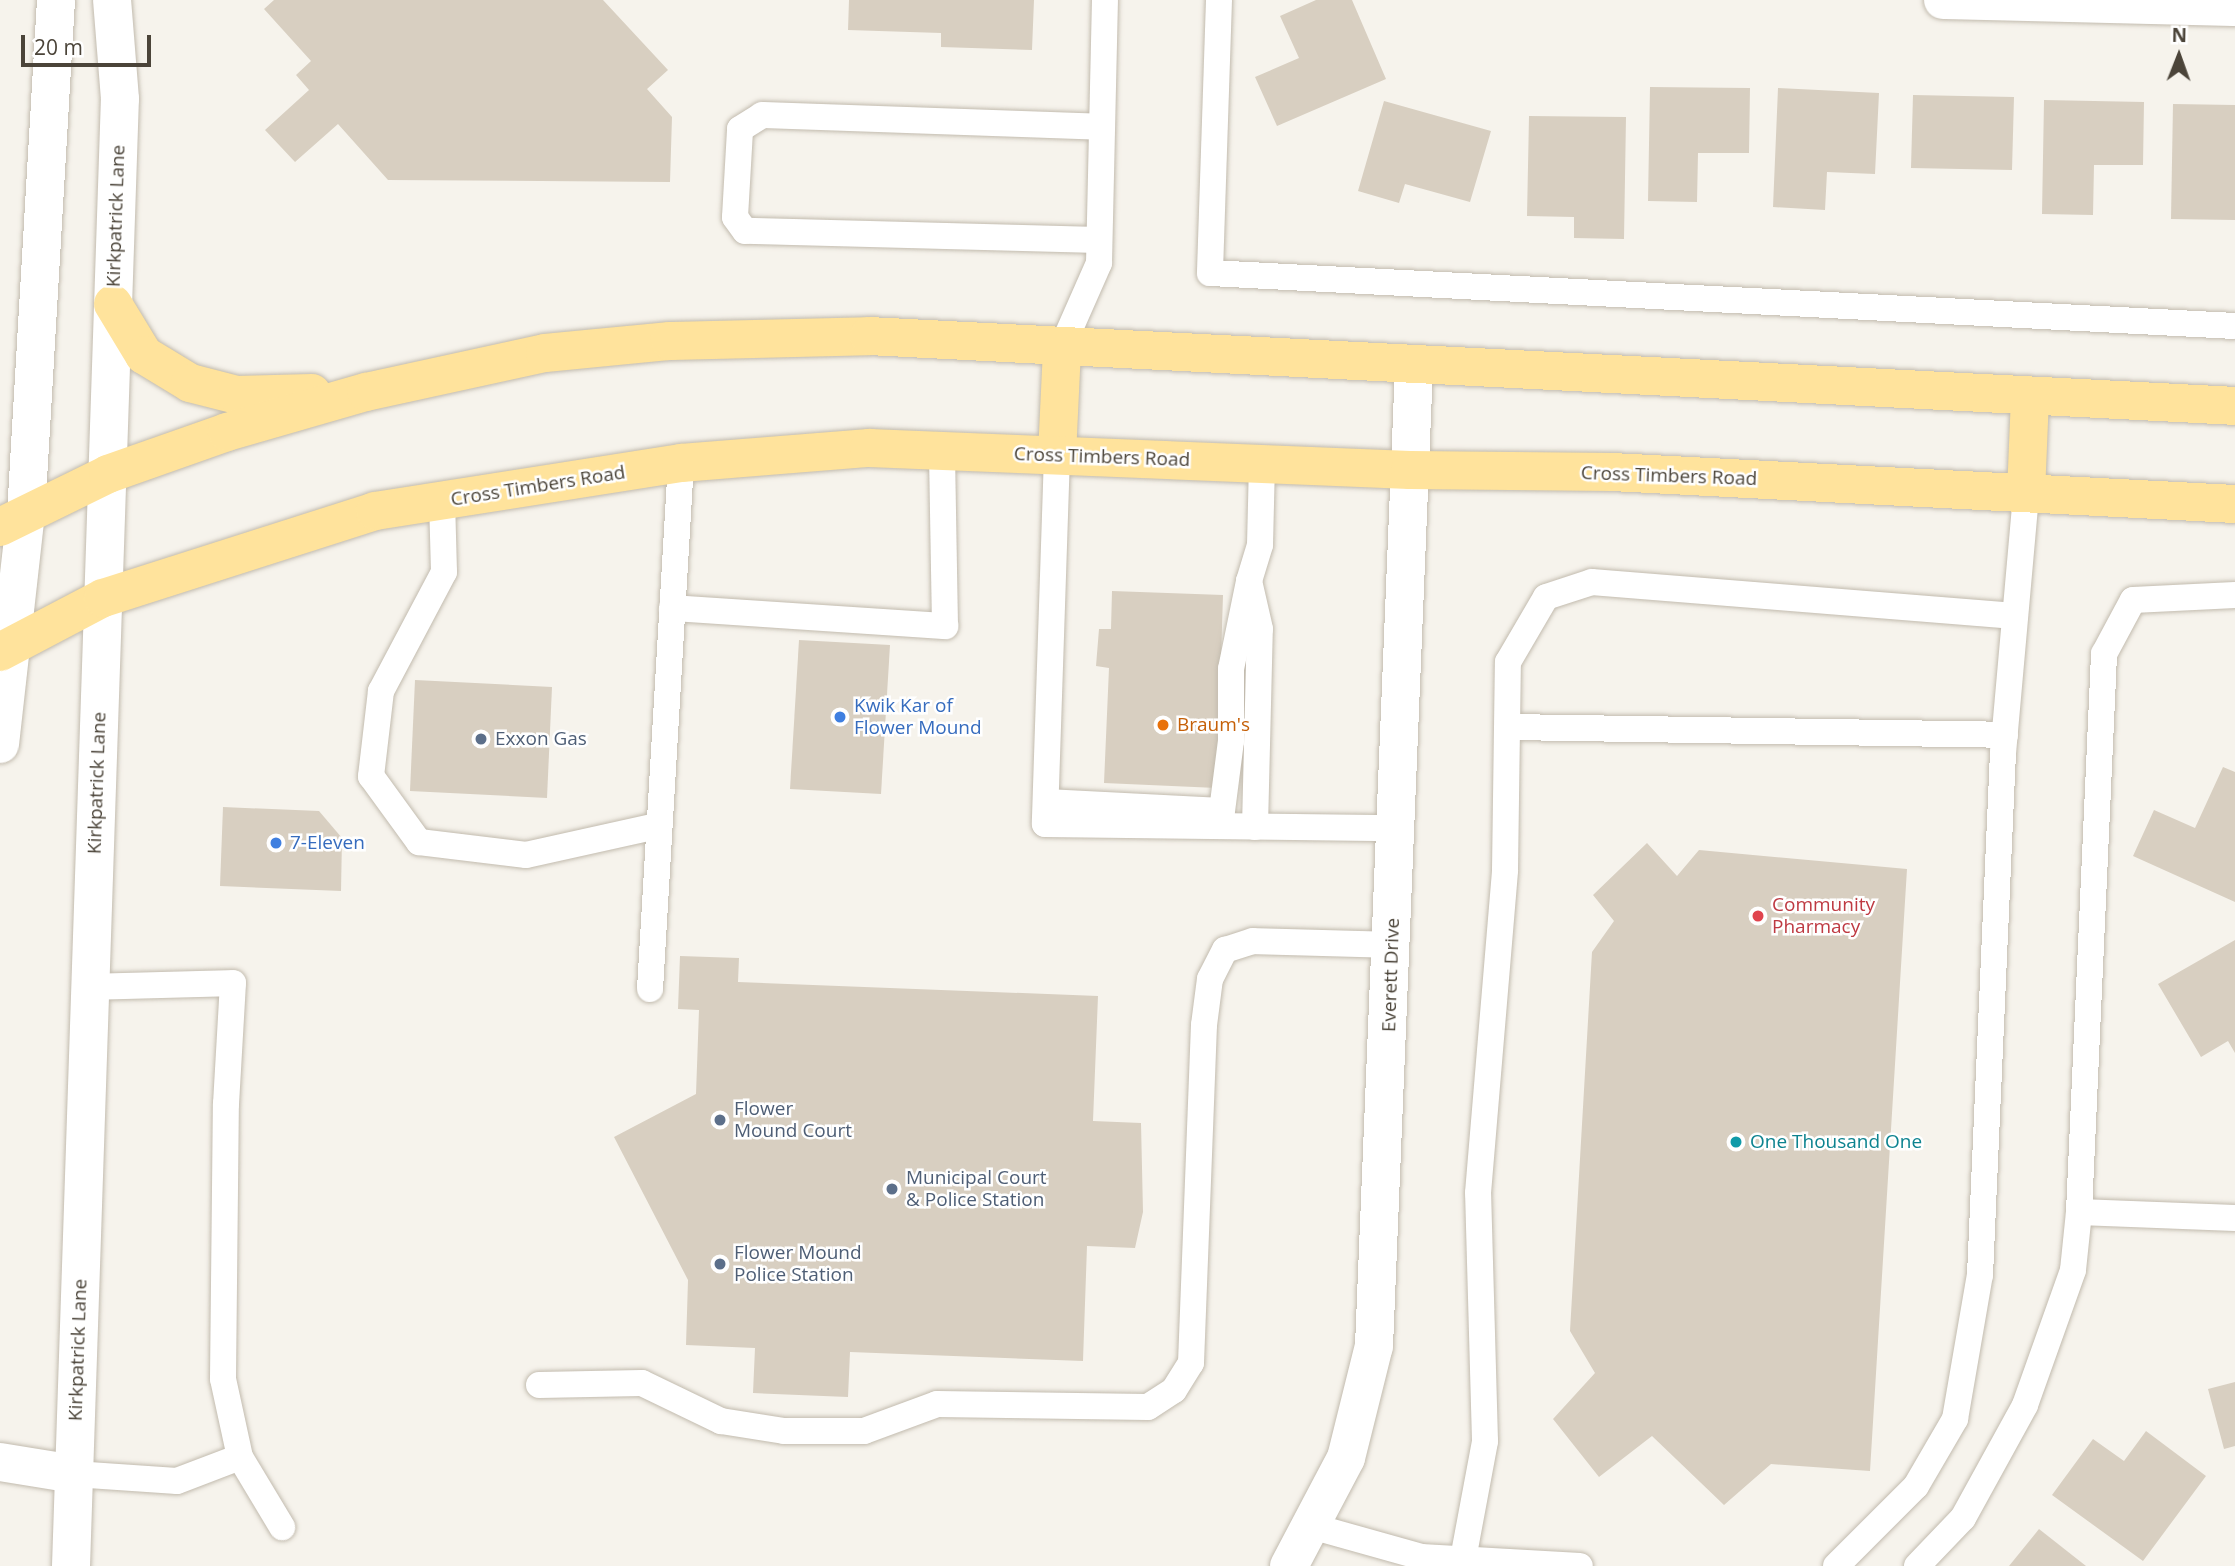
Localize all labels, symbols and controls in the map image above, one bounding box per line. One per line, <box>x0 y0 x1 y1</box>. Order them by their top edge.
scale bar <box>24 21 154 65</box>
north arrow <box>2144 21 2214 91</box>
text: N <box>2171 22 2187 48</box>
text: 20 m <box>34 33 83 61</box>
street label: Kirkpatrick Lane <box>102 144 130 288</box>
street label: Cross Timbers Road <box>1013 443 1191 471</box>
street label: Cross Timbers Road <box>449 461 627 511</box>
street label: Cross Timbers Road <box>1580 462 1758 490</box>
place label: Kwik Kar of Flower Mound <box>854 695 982 739</box>
marker: Kwik Kar of Flower Mound <box>832 709 848 725</box>
street label: Kirkpatrick Lane <box>83 711 111 855</box>
place label: Braum's <box>1177 714 1250 736</box>
marker: Braum's <box>1155 717 1171 733</box>
place label: Exxon Gas <box>495 728 587 750</box>
marker: Exxon Gas <box>473 731 489 747</box>
place label: 7-Eleven <box>290 832 365 854</box>
marker: 7-Eleven <box>268 835 284 851</box>
place label: Community Pharmacy <box>1772 894 1875 938</box>
marker: Community Pharmacy <box>1750 908 1766 924</box>
street label: Everett Drive <box>1378 918 1404 1032</box>
place label: Flower Mound Court <box>734 1098 852 1142</box>
marker: Flower Mound Court <box>712 1112 728 1128</box>
place label: One Thousand One <box>1750 1131 1922 1153</box>
marker: One Thousand One <box>1728 1134 1744 1150</box>
place label: Municipal Court & Police Station <box>906 1167 1047 1211</box>
marker: Municipal Court & Police Station <box>884 1181 900 1197</box>
place label: Flower Mound Police Station <box>734 1242 862 1286</box>
marker: Flower Mound Police Station <box>712 1256 728 1272</box>
street label: Kirkpatrick Lane <box>64 1278 92 1422</box>

